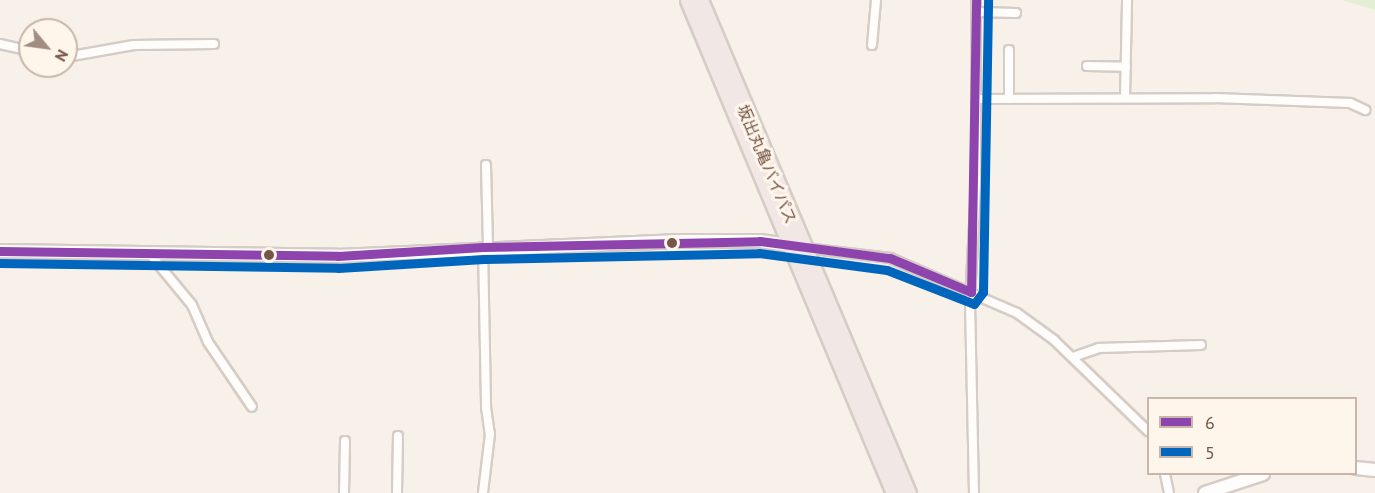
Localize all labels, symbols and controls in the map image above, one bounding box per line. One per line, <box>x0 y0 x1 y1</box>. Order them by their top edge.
north arrow <box>18 18 78 78</box>
text: N <box>51 46 73 65</box>
street label: 坂出丸亀バイパス <box>733 101 801 227</box>
unlabelled marker <box>666 237 678 249</box>
unlabelled marker <box>263 249 275 261</box>
legend <box>1147 397 1357 475</box>
text: 6 <box>1205 411 1215 434</box>
text: 5 <box>1205 441 1215 464</box>

